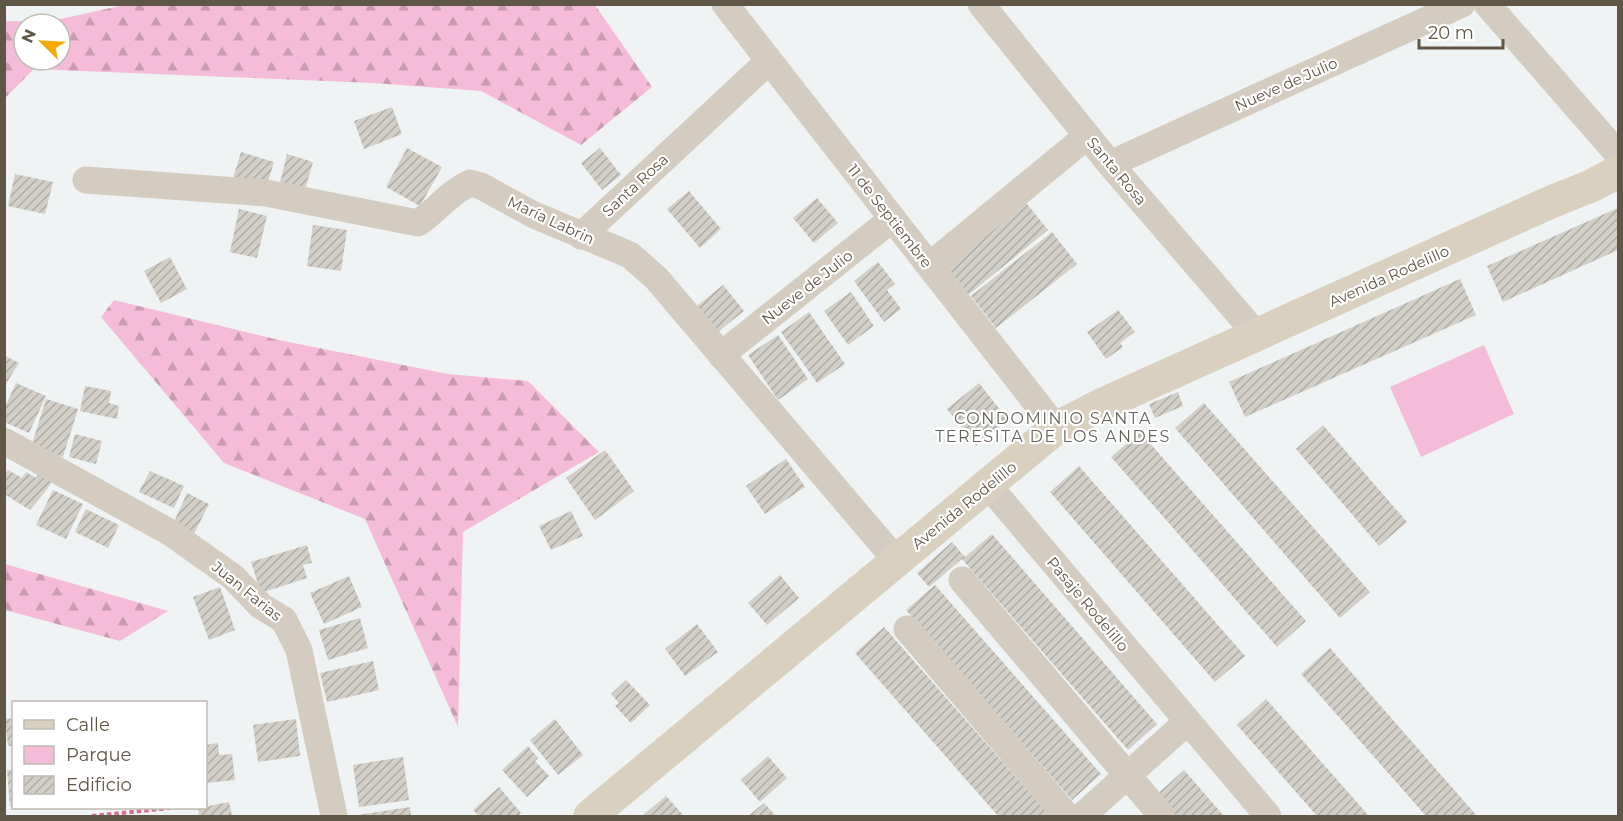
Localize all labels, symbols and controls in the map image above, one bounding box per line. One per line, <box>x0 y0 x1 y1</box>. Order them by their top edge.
north arrow <box>12 12 72 72</box>
scale bar <box>1419 12 1503 50</box>
text: 20 m <box>1428 22 1474 44</box>
text: N <box>17 26 40 46</box>
street label: Nueve de Julio <box>1232 53 1340 115</box>
street label: Santa Rosa <box>1083 133 1151 209</box>
street label: Santa Rosa <box>598 150 672 220</box>
street label: 11 de Septiembre <box>844 160 936 272</box>
street label: María Labrin <box>504 192 598 248</box>
street label: Avenida Rodelillo <box>1326 241 1452 311</box>
street label: Nueve de Julio <box>758 246 856 328</box>
district label: CONDOMINIO SANTA TERESITA DE LOS ANDES <box>935 409 1171 446</box>
street label: Avenida Rodelillo <box>908 457 1020 553</box>
street label: Pasaje Rodelillo <box>1043 553 1133 655</box>
street label: Juan Farias <box>207 556 286 625</box>
legend <box>12 701 207 809</box>
text: Calle <box>66 714 110 736</box>
text: Parque <box>66 744 132 766</box>
text: Edificio <box>66 774 132 796</box>

